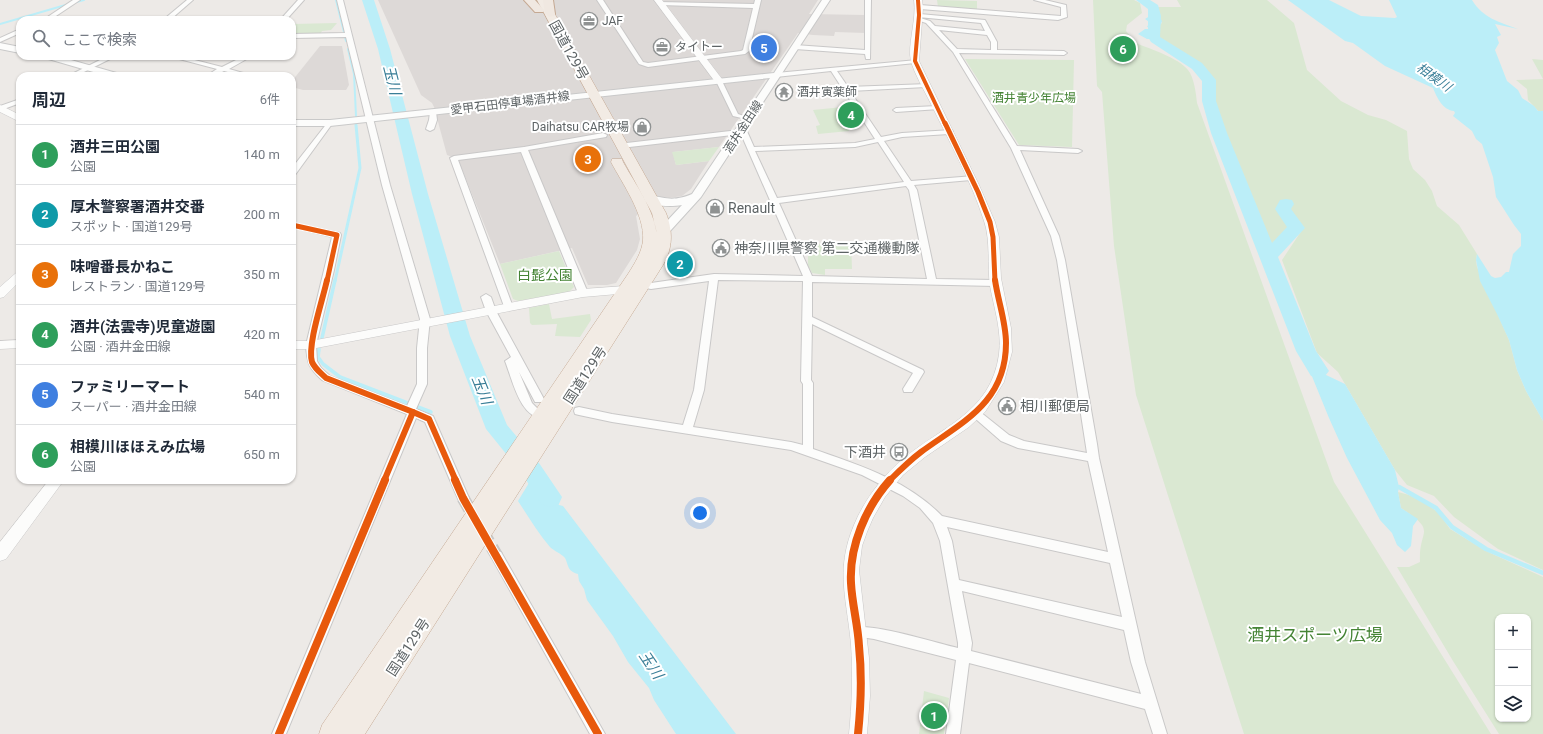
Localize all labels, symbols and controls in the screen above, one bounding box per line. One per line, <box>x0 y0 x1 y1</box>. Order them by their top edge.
office icon: JAF <box>579 11 599 31</box>
place label: JAF <box>602 14 623 28</box>
search box <box>16 16 296 60</box>
street label: 国道129号 <box>546 17 592 83</box>
icon: search <box>30 27 52 49</box>
text: ここで検索 <box>62 31 137 49</box>
pin: 5 <box>751 33 777 63</box>
pin: 6 <box>1110 34 1136 64</box>
office icon: タイトー <box>652 37 672 57</box>
place label: タイトー <box>675 40 723 54</box>
water label: 相模川 <box>1414 60 1456 95</box>
water label: 玉川 <box>380 63 405 99</box>
temple icon: 酒井寅薬師 <box>774 82 794 102</box>
place label: 酒井寅薬師 <box>797 85 857 99</box>
street label: 愛甲石田停車場酒井線 <box>450 89 570 117</box>
text: 周辺 <box>32 90 66 110</box>
park label: 酒井青少年広場 <box>992 91 1076 105</box>
text: 6件 <box>260 92 280 107</box>
street label: 酒井金田線 <box>721 98 765 156</box>
pin: 4 <box>838 100 864 130</box>
shop icon: Daihatsu CAR牧場 <box>632 117 652 137</box>
place label: Daihatsu CAR牧場 <box>532 120 629 134</box>
text: 酒井三田公園 <box>70 138 160 156</box>
pin: 3 <box>575 144 601 174</box>
text: 1 <box>41 147 49 162</box>
text: 140 m <box>243 147 280 162</box>
text: 公園 <box>70 159 96 174</box>
text: 厚木警察署酒井交番 <box>70 198 205 216</box>
shop icon: Renault <box>705 198 725 218</box>
place label: Renault <box>728 200 776 216</box>
text: 2 <box>41 207 49 222</box>
text: 200 m <box>243 207 280 222</box>
text: スポット · 国道129号 <box>70 219 193 234</box>
public building icon: 神奈川県警察 第二交通機動隊 <box>711 238 731 258</box>
place label: 神奈川県警察 第二交通機動隊 <box>734 240 919 256</box>
pin: 2 <box>667 249 693 279</box>
text: 味噌番長かねこ <box>70 258 175 276</box>
text: 3 <box>41 267 49 282</box>
text: 350 m <box>243 267 280 282</box>
park label: 白髭公園 <box>517 267 573 283</box>
text: レストラン · 国道129号 <box>70 279 206 294</box>
text: 酒井(法雲寺)児童遊園 <box>70 318 216 336</box>
text: 4 <box>41 327 49 342</box>
text: 420 m <box>243 327 280 342</box>
text: 公園 · 酒井金田線 <box>70 339 171 354</box>
street label: 国道129号 <box>560 343 610 407</box>
water label: 玉川 <box>468 373 497 409</box>
text: ファミリーマート <box>70 378 190 396</box>
text: 5 <box>41 387 49 402</box>
text: 540 m <box>243 387 280 402</box>
public building icon: 相川郵便局 <box>997 396 1017 416</box>
place label: 相川郵便局 <box>1020 398 1090 414</box>
text: スーパー · 酒井金田線 <box>70 399 197 414</box>
text: 相模川ほほえみ広場 <box>70 438 205 456</box>
bus stop icon: 下酒井 <box>889 442 909 462</box>
place label: 下酒井 <box>844 444 886 460</box>
text: 6 <box>41 447 49 462</box>
text: 650 m <box>243 447 280 462</box>
text: 公園 <box>70 459 96 474</box>
your location <box>690 503 710 523</box>
map controls <box>1495 614 1531 722</box>
button: + <box>1495 614 1531 650</box>
street label: 国道129号 <box>383 615 433 679</box>
park label: 酒井スポーツ広場 <box>1247 625 1383 645</box>
water label: 玉川 <box>635 648 668 684</box>
button: − <box>1495 650 1531 686</box>
button: layers <box>1495 686 1531 722</box>
pin: 1 <box>921 701 947 731</box>

